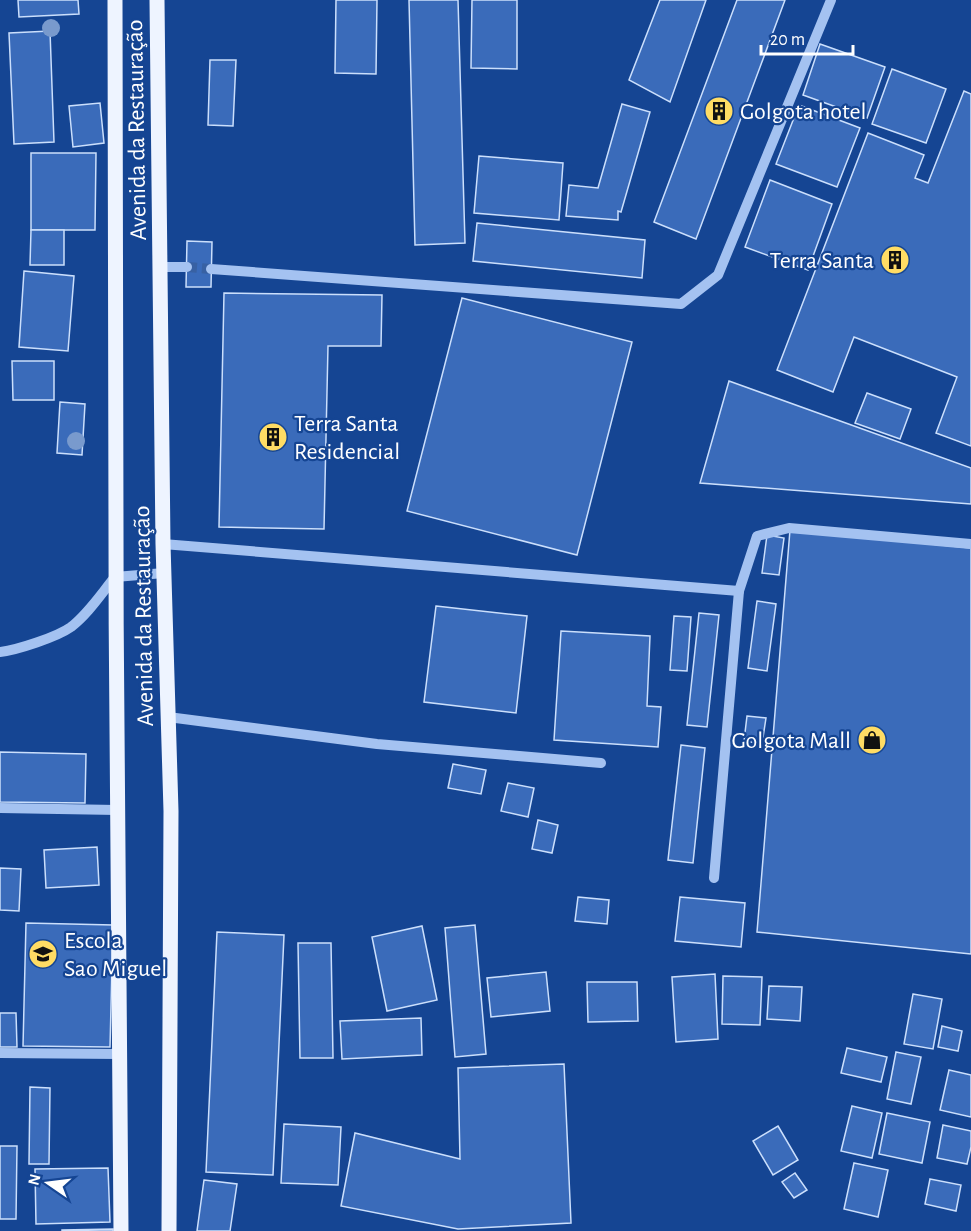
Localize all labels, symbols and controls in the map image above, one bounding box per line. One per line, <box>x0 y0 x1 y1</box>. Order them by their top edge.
scale bar <box>761 18 852 56</box>
street label: Avenida da Restauração <box>123 19 151 241</box>
text: 20 m <box>770 31 805 49</box>
building icon: Golgota hotel <box>703 95 735 127</box>
place label: Golgota hotel <box>740 100 866 124</box>
building icon: Terra Santa <box>879 244 911 276</box>
place label: Terra Santa <box>770 249 874 273</box>
place label: Terra Santa Residencial <box>294 412 400 464</box>
building icon: Terra Santa Residencial <box>257 421 289 453</box>
street label: Avenida da Restauração <box>130 505 158 727</box>
shop icon: Golgota Mall <box>856 724 888 756</box>
place label: Golgota Mall <box>732 729 851 753</box>
place label: Escola Sao Miguel <box>64 929 167 981</box>
school or university icon: Escola Sao Miguel <box>27 938 59 970</box>
north arrow <box>18 1153 78 1213</box>
text: N <box>25 1172 44 1187</box>

